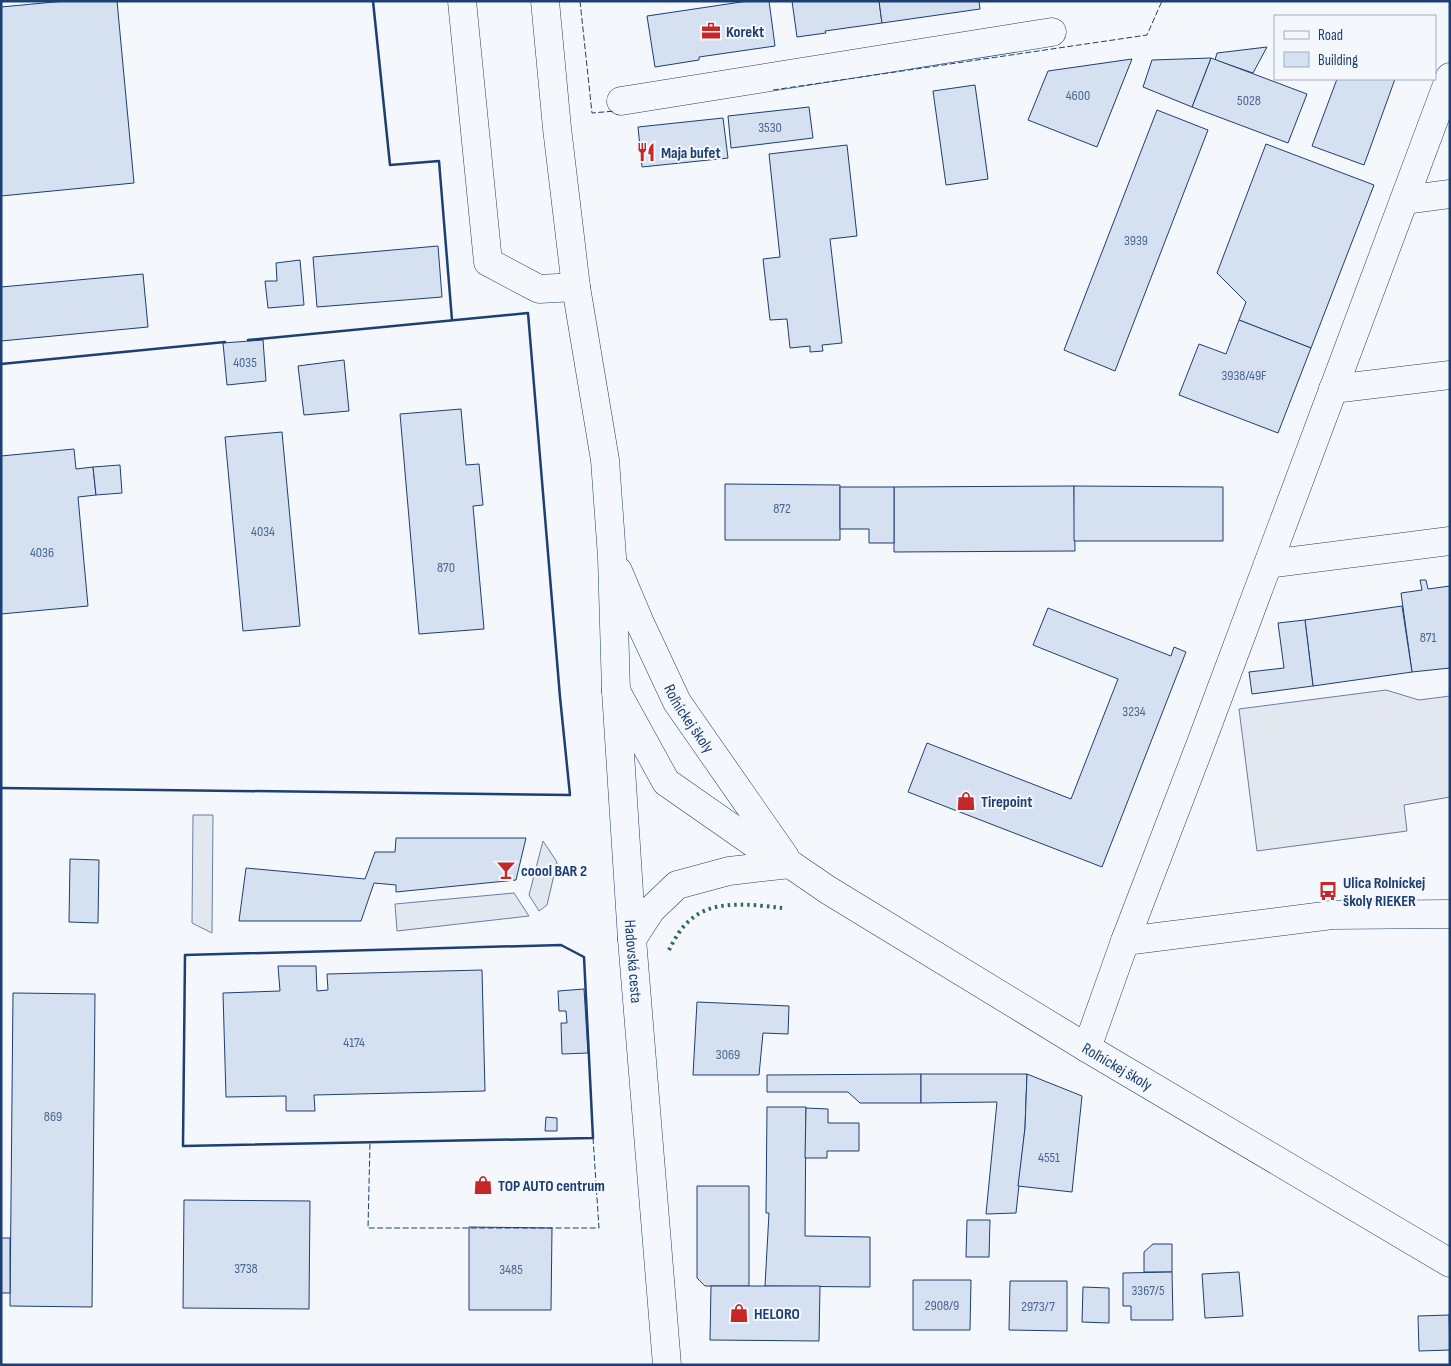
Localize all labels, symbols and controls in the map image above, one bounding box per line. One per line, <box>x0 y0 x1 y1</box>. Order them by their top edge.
legend <box>1274 15 1436 80</box>
office icon: Korekt <box>700 20 722 42</box>
place label: Korekt <box>726 23 764 42</box>
text: Road <box>1318 26 1343 45</box>
text: Building <box>1318 51 1358 70</box>
house number: 4600 <box>1066 87 1090 104</box>
house number: 5028 <box>1237 92 1261 109</box>
house number: 3530 <box>758 119 782 136</box>
restaurant icon: Maja bufet <box>635 141 657 163</box>
place label: Maja bufet <box>661 144 721 163</box>
house number: 3939 <box>1124 232 1148 249</box>
house number: 4035 <box>233 354 257 371</box>
house number: 3938/49F <box>1221 367 1267 384</box>
house number: 872 <box>773 500 791 517</box>
house number: 4034 <box>251 523 275 540</box>
house number: 4036 <box>30 544 54 561</box>
house number: 870 <box>437 559 455 576</box>
house number: 871 <box>1420 629 1436 646</box>
street label: Roľníckej školy <box>659 682 717 757</box>
house number: 3234 <box>1122 703 1146 720</box>
shop icon: Tirepoint <box>955 790 977 812</box>
place label: Tirepoint <box>981 793 1032 812</box>
bar icon: coool BAR 2 <box>495 859 517 881</box>
place label: coool BAR 2 <box>521 862 587 881</box>
place label: Ulica Rolníckej školy RIEKER <box>1343 874 1425 911</box>
bus stop icon: Ulica Rolníckej školy RIEKER <box>1317 880 1339 902</box>
street label: Hadovská cesta <box>620 919 645 1004</box>
house number: 4174 <box>343 1034 365 1051</box>
street label: Roľníckej školy <box>1078 1039 1155 1095</box>
house number: 3069 <box>716 1046 740 1063</box>
house number: 869 <box>44 1108 62 1125</box>
house number: 4551 <box>1038 1149 1060 1166</box>
shop icon: TOP AUTO centrum <box>472 1174 494 1196</box>
place label: TOP AUTO centrum <box>498 1177 605 1196</box>
house number: 3738 <box>234 1260 258 1277</box>
house number: 3485 <box>499 1261 523 1278</box>
house number: 3367/5 <box>1131 1282 1165 1299</box>
house number: 2908/9 <box>925 1297 959 1314</box>
house number: 2973/7 <box>1021 1298 1055 1315</box>
shop icon: HELORO <box>728 1302 750 1324</box>
place label: HELORO <box>754 1305 800 1324</box>

